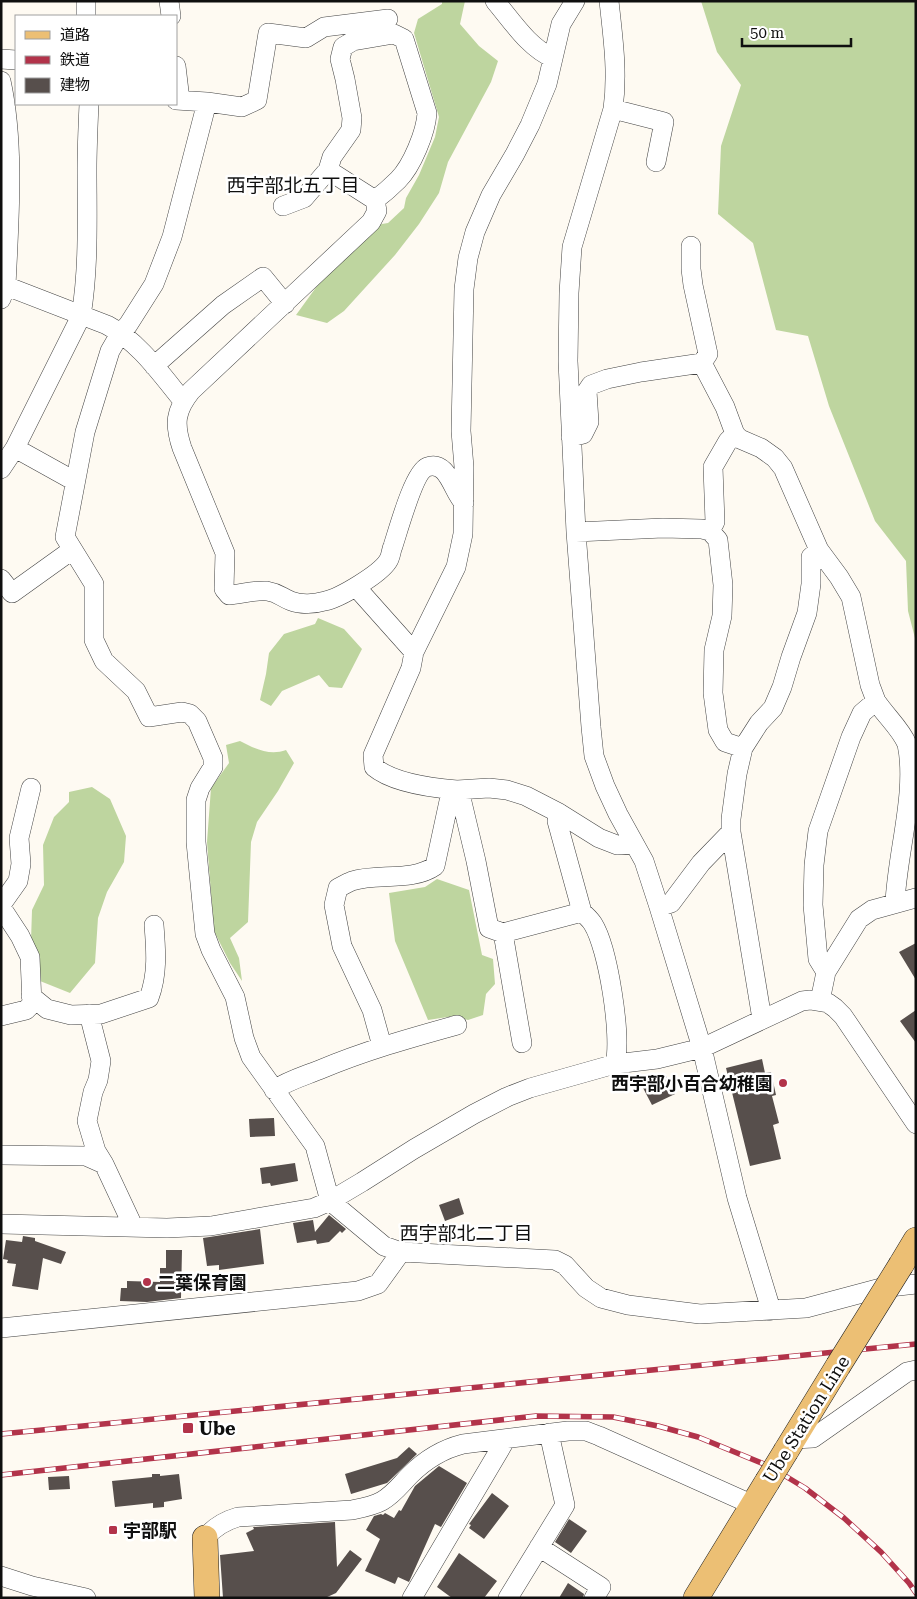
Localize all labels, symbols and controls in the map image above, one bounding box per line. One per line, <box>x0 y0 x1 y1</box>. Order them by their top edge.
legend <box>15 15 178 105</box>
scale bar <box>742 15 851 47</box>
text: 50 m <box>750 24 785 42</box>
text: 道路 <box>60 26 90 44</box>
text: 鉄道 <box>60 51 90 69</box>
text: 建物 <box>60 76 90 94</box>
district label: 西宇部北五丁目 <box>226 174 360 197</box>
place label: 西宇部小百合幼稚園 <box>611 1073 773 1094</box>
marker: 西宇部小百合幼稚園 <box>777 1077 789 1089</box>
district label: 西宇部北二丁目 <box>399 1222 533 1245</box>
place label: 二葉保育園 <box>157 1272 247 1293</box>
marker: 二葉保育園 <box>141 1276 153 1288</box>
street label: Ube Station Line <box>758 1351 854 1486</box>
place label: Ube <box>199 1418 236 1439</box>
marker: Ube <box>181 1421 195 1435</box>
place label: 宇部駅 <box>123 1520 177 1541</box>
marker: 宇部駅 <box>107 1524 119 1536</box>

